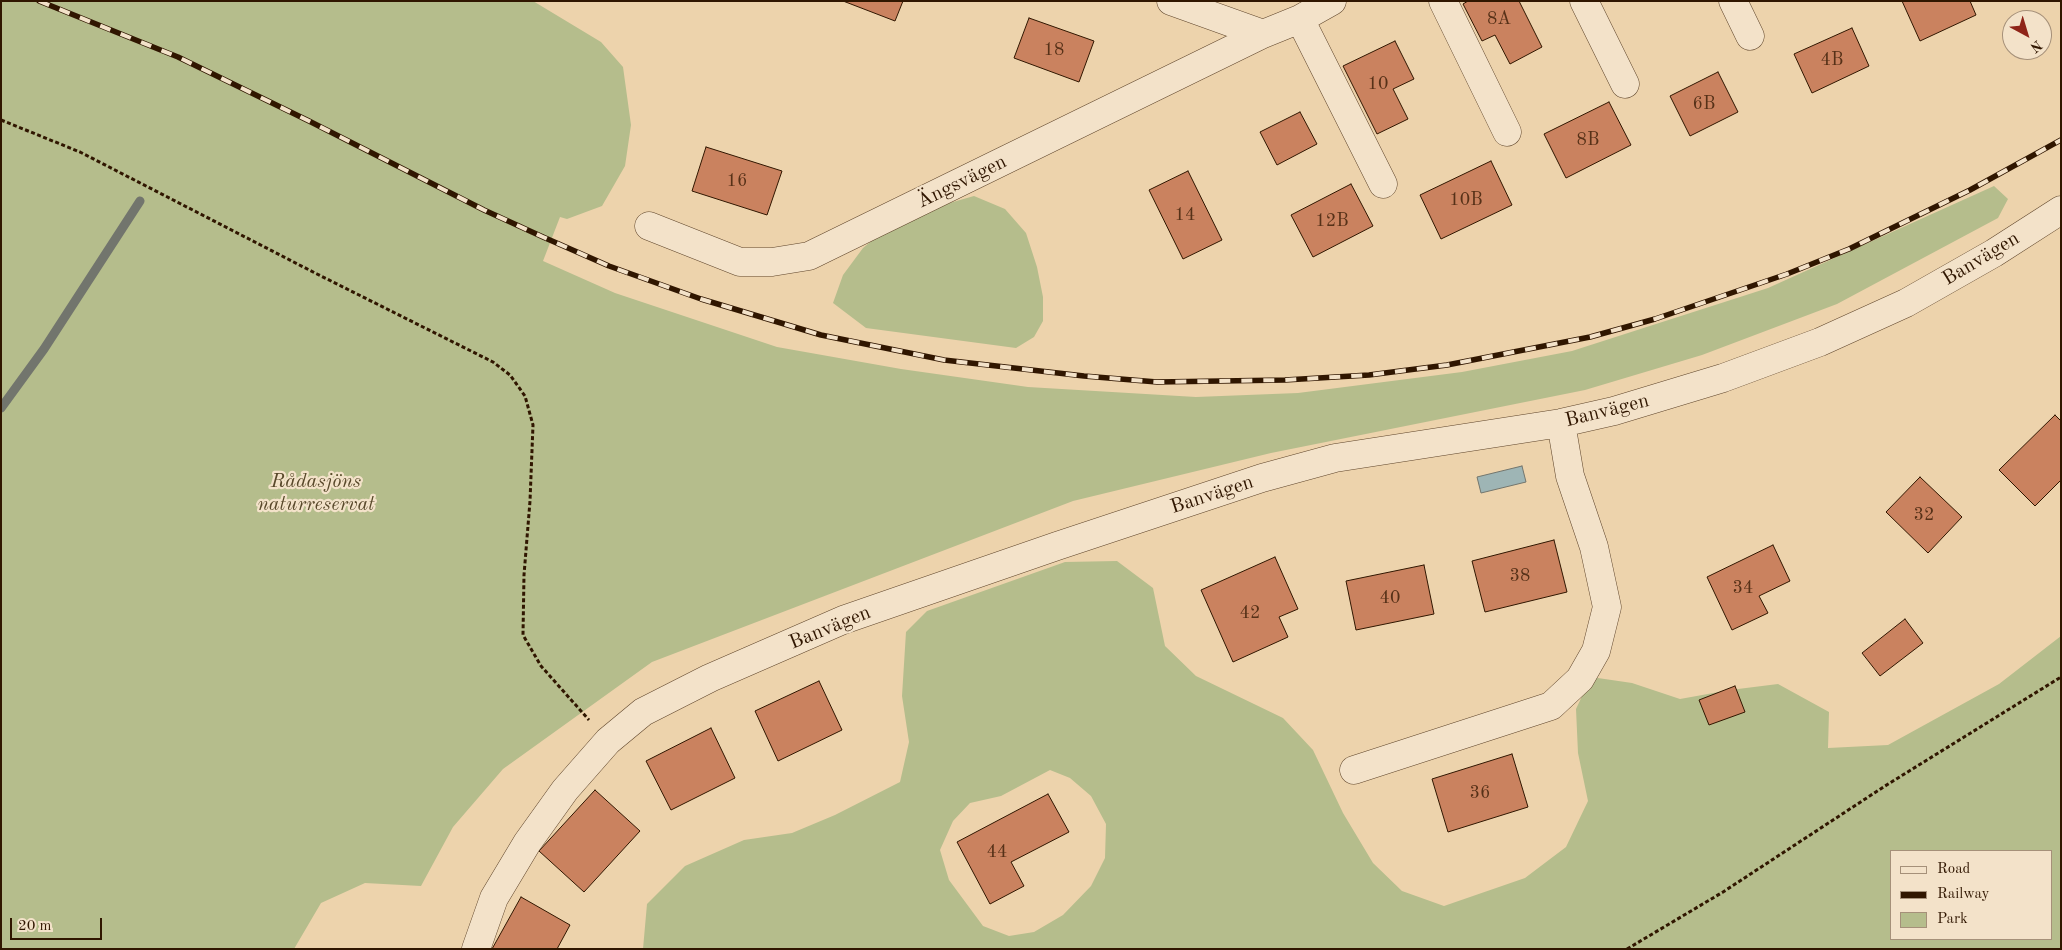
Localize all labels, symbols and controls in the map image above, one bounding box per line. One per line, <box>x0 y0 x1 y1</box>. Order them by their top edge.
house number: 8A <box>1487 8 1511 30</box>
north arrow <box>2002 10 2052 60</box>
text: N <box>2027 37 2044 55</box>
house number: 18 <box>1044 39 1064 61</box>
house number: 4B <box>1821 49 1843 71</box>
house number: 10 <box>1368 73 1388 95</box>
house number: 6B <box>1693 93 1715 115</box>
house number: 8B <box>1577 129 1599 151</box>
street label: Ängsvägen <box>913 150 1011 214</box>
house number: 16 <box>727 170 747 192</box>
house number: 10B <box>1449 189 1483 211</box>
house number: 14 <box>1175 204 1195 226</box>
house number: 12B <box>1315 210 1349 232</box>
street label: Banvägen <box>1938 227 2024 291</box>
street label: Banvägen <box>1562 389 1652 433</box>
park label: Rådasjöns naturreservat <box>257 470 375 517</box>
street label: Banvägen <box>1168 470 1256 520</box>
house number: 32 <box>1914 504 1934 526</box>
house number: 38 <box>1510 565 1530 587</box>
house number: 34 <box>1733 577 1753 599</box>
house number: 40 <box>1380 587 1400 609</box>
street label: Banvägen <box>786 601 874 655</box>
house number: 42 <box>1240 602 1260 624</box>
house number: 36 <box>1470 782 1490 804</box>
house number: 44 <box>987 841 1007 863</box>
legend <box>1890 850 2052 940</box>
text: Road <box>1937 862 1970 877</box>
text: Railway <box>1937 887 1990 902</box>
scale bar <box>12 908 105 940</box>
text: Park <box>1937 912 1968 927</box>
text: 20 m <box>18 919 52 934</box>

